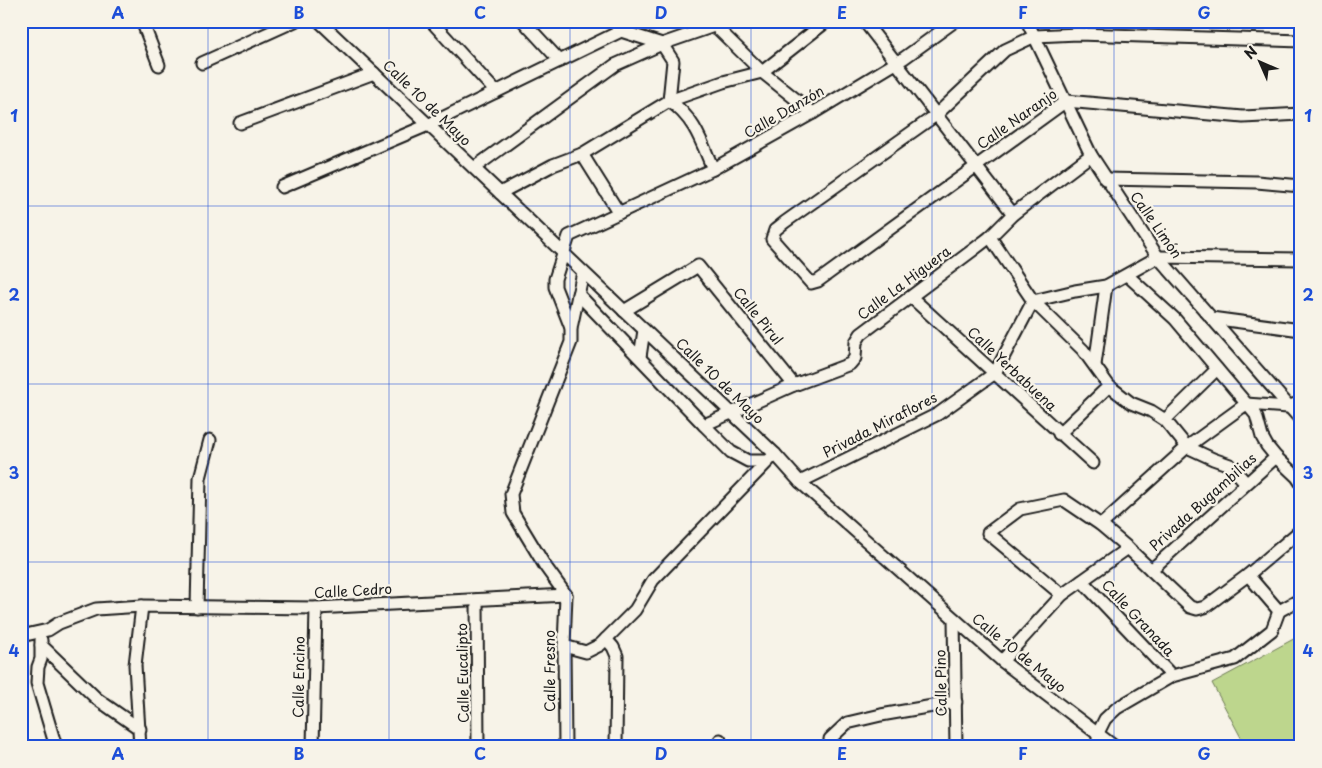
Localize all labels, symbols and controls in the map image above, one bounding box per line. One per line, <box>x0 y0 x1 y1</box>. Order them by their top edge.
text: A <box>112 0 125 24</box>
text: B <box>294 0 305 24</box>
text: C <box>474 0 486 24</box>
text: D <box>655 0 667 24</box>
text: E <box>837 0 847 24</box>
text: F <box>1018 0 1028 24</box>
text: G <box>1197 0 1211 24</box>
north arrow <box>1234 38 1284 88</box>
text: N <box>1239 41 1262 64</box>
street label: Calle 10 de Mayo <box>378 55 476 151</box>
street label: Calle Danzón <box>740 80 828 143</box>
street label: Calle Naranjo <box>972 83 1061 154</box>
text: 1 <box>10 103 18 127</box>
text: 1 <box>1304 103 1312 127</box>
street label: Calle Limón <box>1125 187 1187 263</box>
street label: Calle La Higuera <box>853 240 955 325</box>
text: 2 <box>8 282 20 306</box>
street label: Calle Pirul <box>729 282 788 349</box>
text: 2 <box>1302 282 1314 306</box>
street label: Calle Yerbabuena <box>963 321 1062 416</box>
street label: Calle 10 de Mayo <box>671 333 769 429</box>
street label: Privada Miraflores <box>819 387 941 462</box>
street label: Privada Bugambilias <box>1145 448 1261 555</box>
text: 3 <box>9 460 19 484</box>
text: 3 <box>1303 460 1313 484</box>
street label: Calle Granada <box>1097 575 1180 661</box>
street label: Calle Cedro <box>313 578 393 603</box>
street label: Calle 10 de Mayo <box>968 608 1071 697</box>
street label: Calle Eucalipto <box>451 623 474 723</box>
street label: Calle Fresno <box>539 630 560 712</box>
street label: Calle Encino <box>287 636 310 718</box>
text: 4 <box>9 638 20 662</box>
text: 4 <box>1303 638 1314 662</box>
street label: Calle Pino <box>929 649 952 717</box>
text: A <box>112 741 125 765</box>
text: B <box>294 741 305 765</box>
text: C <box>474 741 486 765</box>
text: D <box>655 741 667 765</box>
text: E <box>837 741 847 765</box>
text: F <box>1018 741 1028 765</box>
text: G <box>1197 741 1211 765</box>

